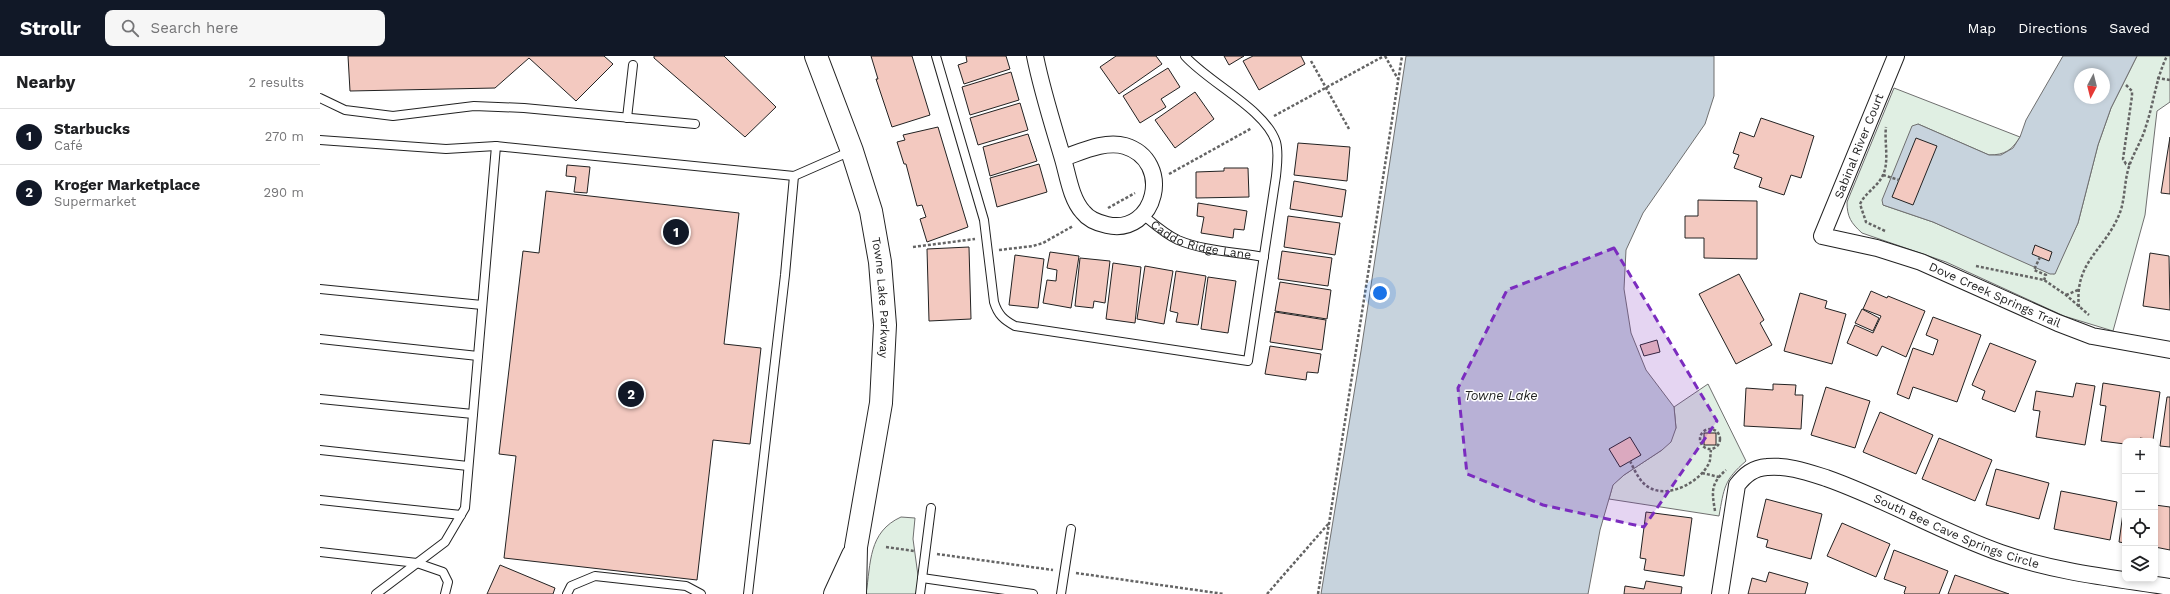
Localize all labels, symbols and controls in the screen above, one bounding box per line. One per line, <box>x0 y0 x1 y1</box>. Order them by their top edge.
search box <box>105 10 385 46</box>
text: Strollr <box>20 17 81 40</box>
icon: search <box>119 17 141 39</box>
text: Search here <box>151 19 239 37</box>
text: Map <box>1968 20 1996 36</box>
text: Directions <box>2018 20 2087 36</box>
text: Saved <box>2109 20 2150 36</box>
north arrow <box>2074 68 2110 104</box>
text: Nearby <box>16 72 75 92</box>
text: 2 results <box>249 75 304 90</box>
street label: Sabinal River Court <box>1832 91 1886 201</box>
text: Starbucks <box>54 120 130 138</box>
text: 1 <box>26 129 32 144</box>
text: 270 m <box>265 129 304 144</box>
text: Café <box>54 138 83 153</box>
text: Kroger Marketplace <box>54 176 200 194</box>
text: 2 <box>25 185 33 200</box>
text: 290 m <box>263 185 304 200</box>
text: Supermarket <box>54 194 136 209</box>
pin: 1 <box>663 217 689 247</box>
street label: Caddo Ridge Lane <box>1148 217 1252 262</box>
street label: Towne Lake Parkway <box>869 236 892 359</box>
street label: Dove Creek Springs Trail <box>1927 260 2063 330</box>
your location <box>1370 283 1390 303</box>
pin: 2 <box>618 379 644 409</box>
water label: Towne Lake <box>1464 388 1538 403</box>
map controls <box>2122 438 2158 582</box>
button: + <box>2122 438 2158 474</box>
button: − <box>2122 474 2158 510</box>
street label: South Bee Cave Springs Circle <box>1872 491 2041 571</box>
button: locate <box>2122 510 2158 546</box>
button: layers <box>2122 546 2158 582</box>

